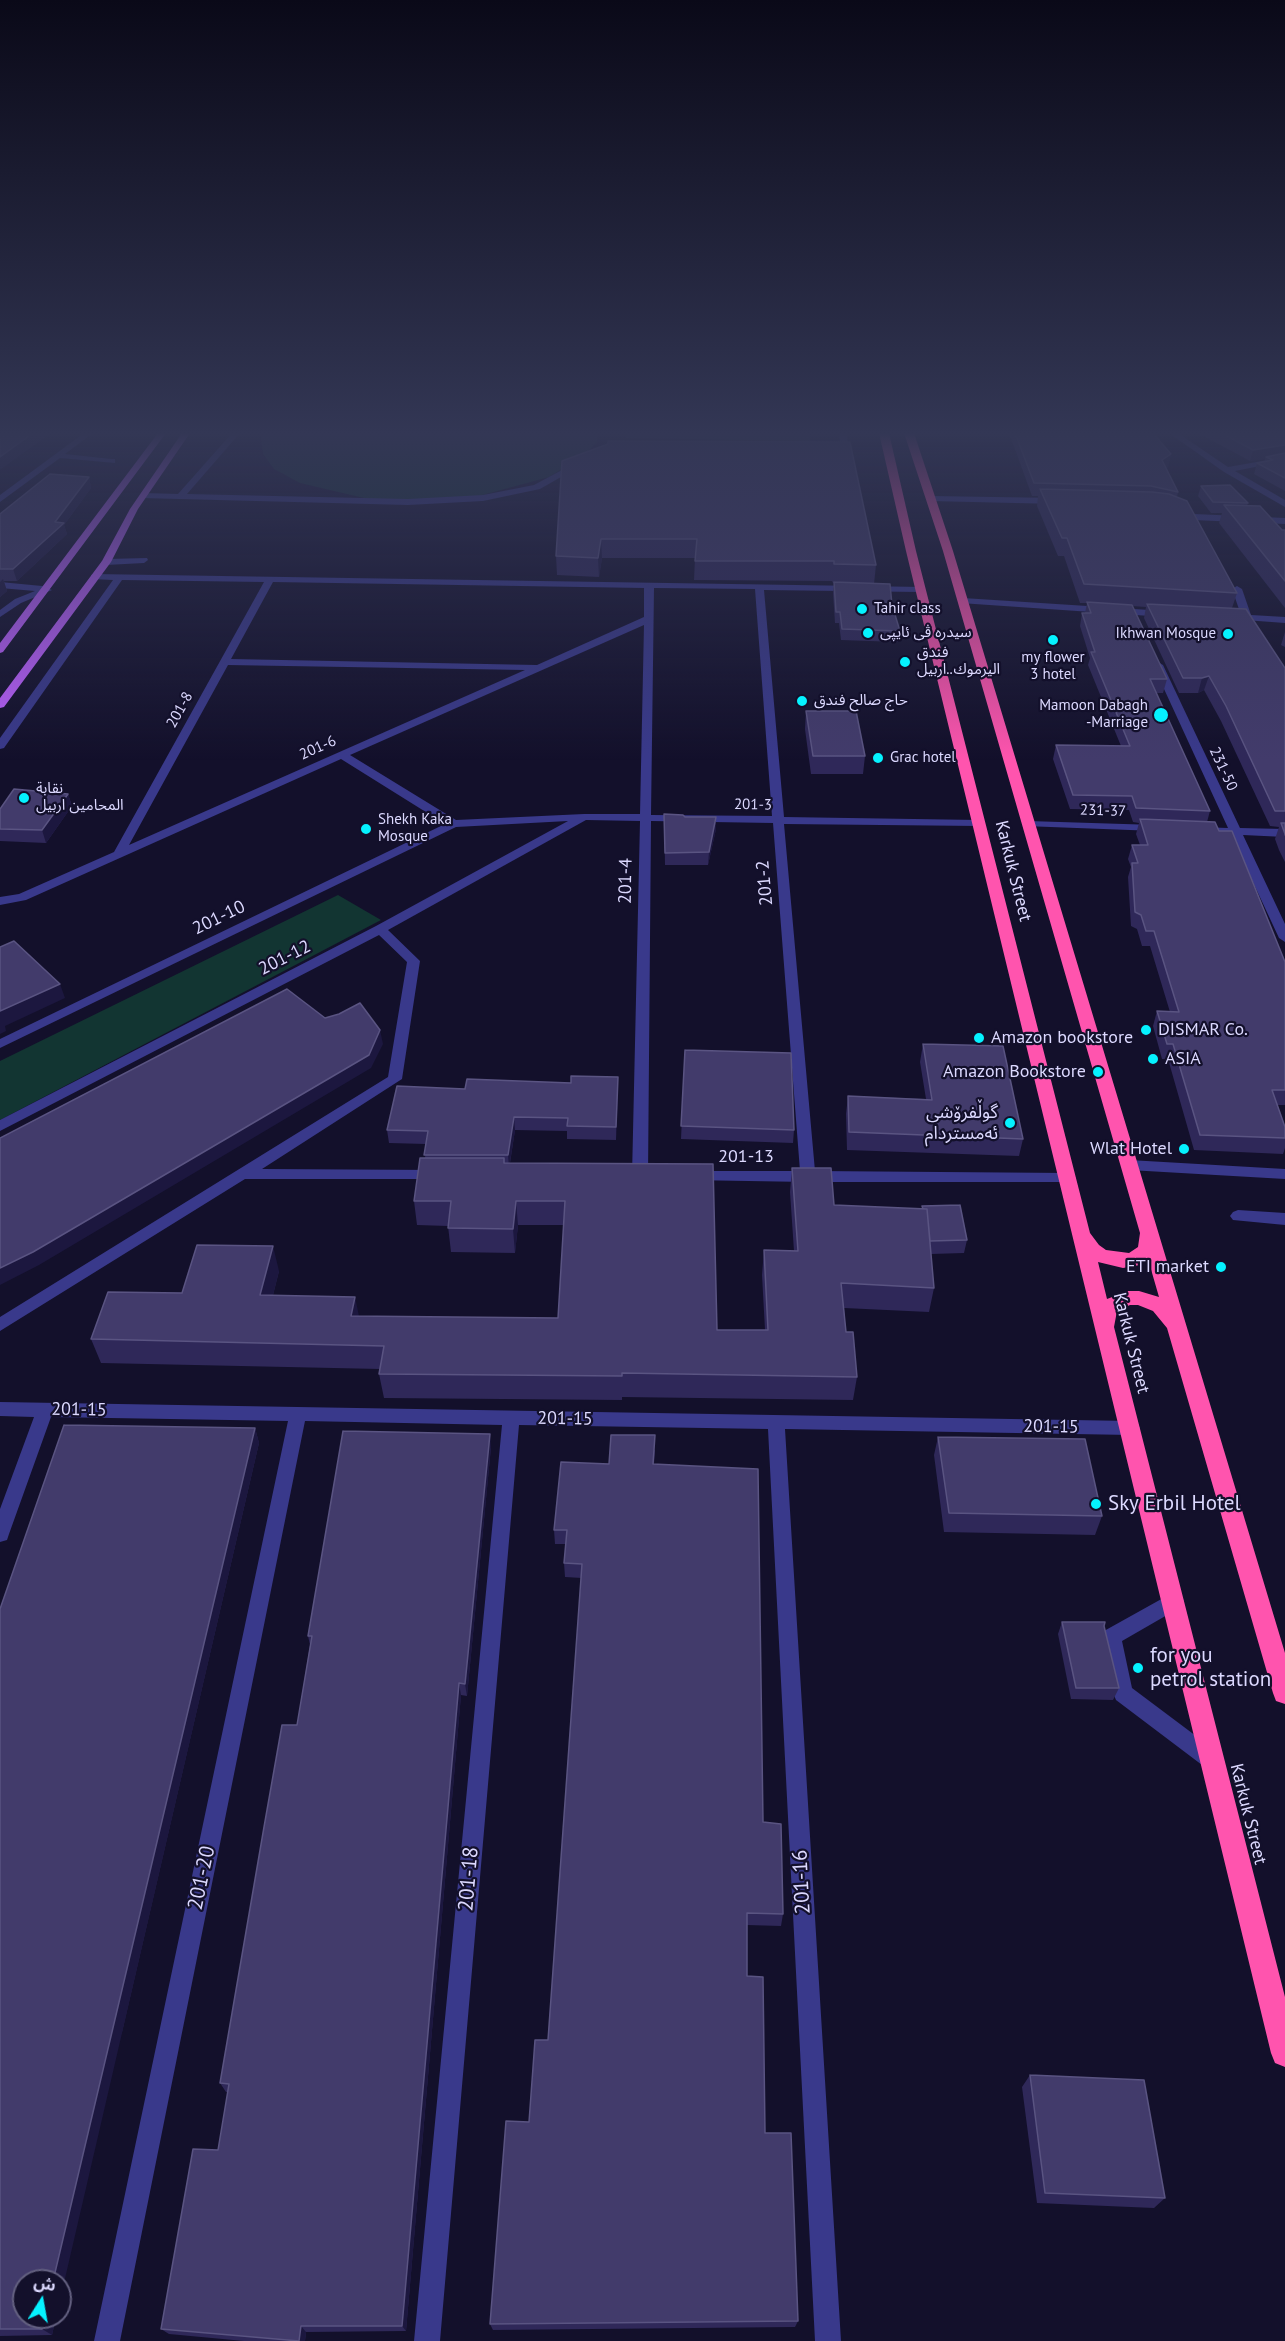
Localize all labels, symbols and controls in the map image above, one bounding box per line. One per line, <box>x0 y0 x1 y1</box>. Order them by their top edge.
place label: Tahir class <box>874 600 941 618</box>
marker: Tahir class <box>855 602 869 616</box>
place label: سیدرە ڤی ئایپی <box>880 624 972 642</box>
place label: Ikhwan Mosque <box>1116 625 1216 643</box>
marker: سیدرە ڤی ئایپی <box>861 626 875 640</box>
marker: Ikhwan Mosque <box>1221 627 1235 641</box>
marker: my flower 3 hotel <box>1046 633 1060 647</box>
place label: فندق اليرموك..اربيل <box>917 644 1000 679</box>
place label: my flower 3 hotel <box>1021 649 1085 684</box>
marker: فندق اليرموك..اربيل <box>898 655 912 669</box>
street label: 201-8 <box>163 689 197 731</box>
place label: حاج صالح فندق <box>814 692 908 710</box>
marker: حاج صالح فندق <box>795 694 809 708</box>
place label: Mamoon Dabagh -Marriage <box>1039 697 1148 732</box>
marker: Mamoon Dabagh -Marriage <box>1152 706 1170 724</box>
street label: 201-6 <box>297 732 339 764</box>
street label: 231-50 <box>1205 744 1241 794</box>
place label: Grac hotel <box>890 749 956 767</box>
marker: Grac hotel <box>871 751 885 765</box>
place label: نقابة المحامين اربيل <box>36 780 124 815</box>
marker: نقابة المحامين اربيل <box>17 791 31 805</box>
street label: 201-3 <box>734 796 772 814</box>
street label: 231-37 <box>1080 801 1126 821</box>
place label: Shekh Kaka Mosque <box>378 811 452 846</box>
street label: Karkuk Street <box>990 818 1036 924</box>
marker: Shekh Kaka Mosque <box>359 822 373 836</box>
street label: 201-4 <box>615 858 637 904</box>
street label: 201-2 <box>752 859 778 907</box>
street label: 201-10 <box>189 896 249 940</box>
street label: 201-12 <box>255 936 315 980</box>
place label: DISMAR Co. <box>1158 1019 1248 1041</box>
marker: DISMAR Co. <box>1139 1023 1153 1037</box>
place label: Amazon bookstore <box>991 1027 1133 1049</box>
marker: Amazon bookstore <box>972 1031 986 1045</box>
place label: ASIA <box>1165 1048 1201 1070</box>
marker: ASIA <box>1146 1052 1160 1066</box>
place label: Amazon Bookstore <box>943 1061 1086 1083</box>
marker: Amazon Bookstore <box>1091 1065 1105 1079</box>
place label: گوڵفرۆشی ئەمستردام <box>925 1102 998 1144</box>
marker: گوڵفرۆشی ئەمستردام <box>1003 1116 1017 1130</box>
place label: Wlat Hotel <box>1090 1138 1172 1160</box>
marker: Wlat Hotel <box>1177 1142 1191 1156</box>
street label: 201-13 <box>718 1146 774 1168</box>
place label: ETI market <box>1126 1256 1209 1278</box>
marker: ETI market <box>1214 1260 1228 1274</box>
street label: Karkuk Street <box>1108 1290 1154 1396</box>
street label: 201-15 <box>51 1399 107 1421</box>
street label: 201-15 <box>537 1408 593 1430</box>
street label: 201-15 <box>1023 1416 1079 1438</box>
place label: Sky Erbil Hotel <box>1108 1491 1241 1517</box>
marker: Sky Erbil Hotel <box>1089 1497 1103 1511</box>
place label: for you petrol station <box>1150 1643 1271 1693</box>
marker: for you petrol station <box>1131 1661 1145 1675</box>
street label: Karkuk Street <box>1225 1761 1271 1867</box>
street label: 201-20 <box>183 1844 221 1912</box>
street label: 201-18 <box>454 1846 484 1912</box>
street label: 201-16 <box>788 1849 816 1915</box>
north arrow <box>12 2269 72 2329</box>
text: ش <box>32 2271 58 2295</box>

